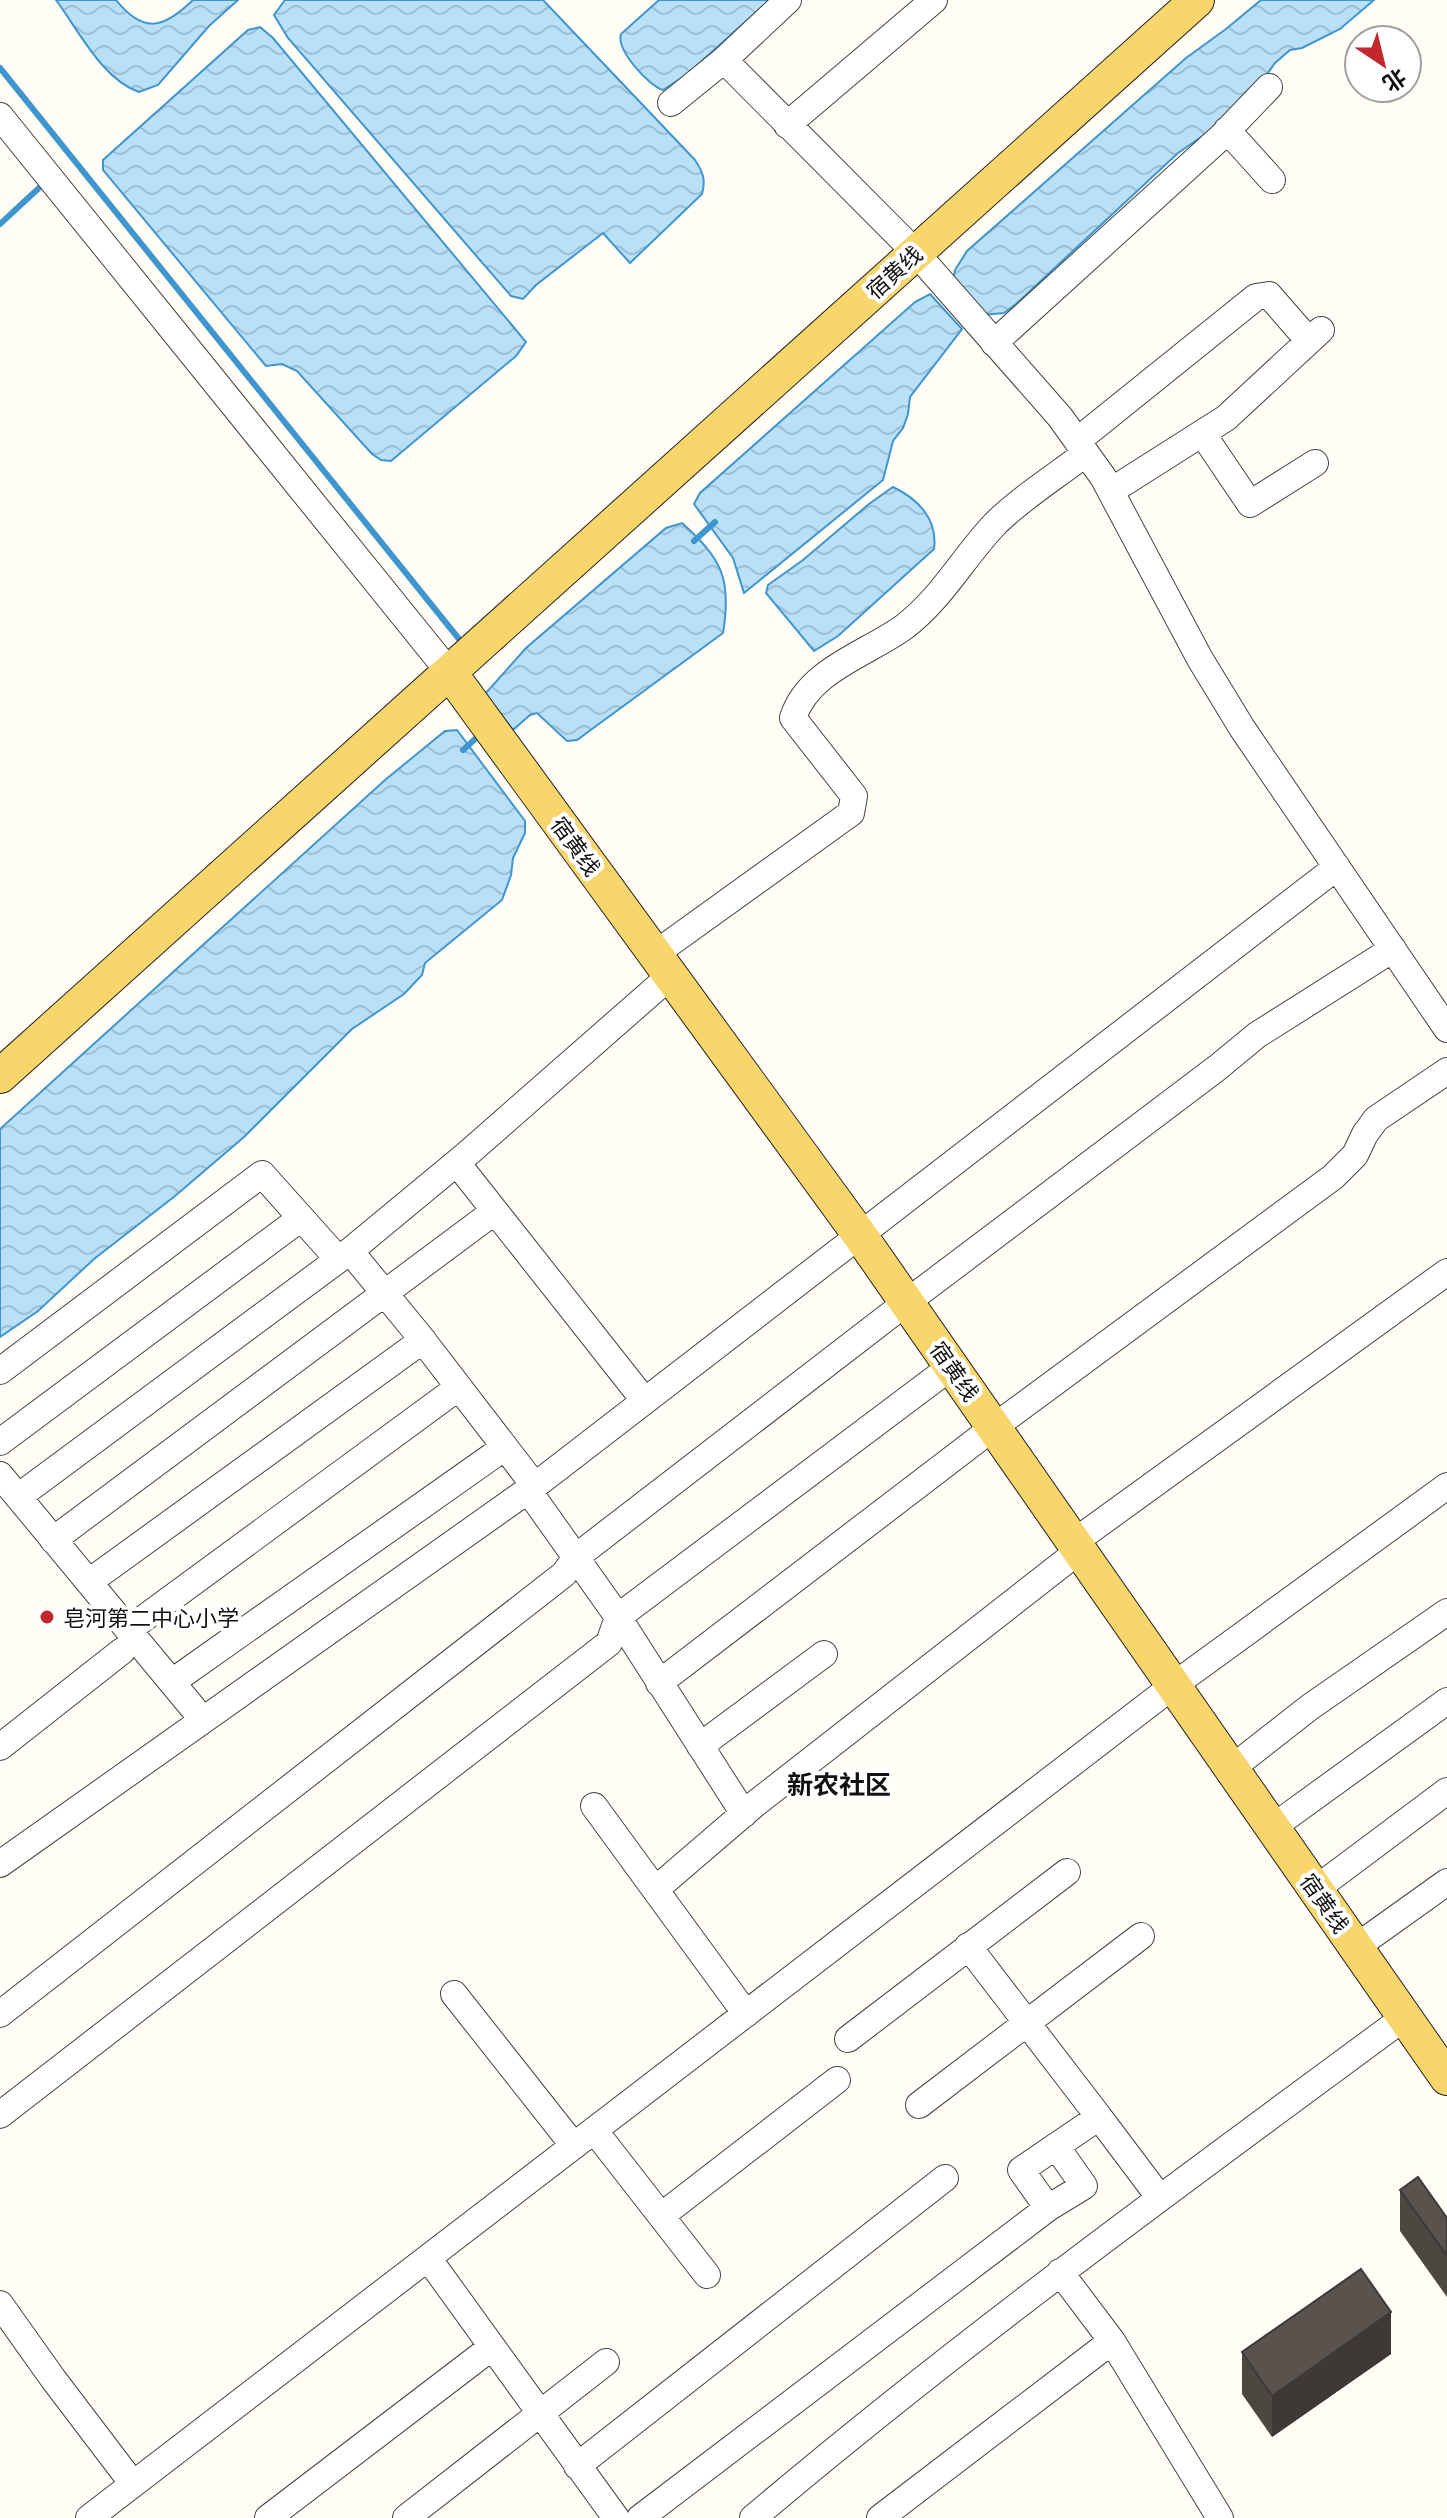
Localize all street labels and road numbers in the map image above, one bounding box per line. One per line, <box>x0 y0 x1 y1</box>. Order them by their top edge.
street label: 宿黄线 <box>860 239 928 305</box>
street label: 宿黄线 <box>545 811 607 881</box>
street label: 宿黄线 <box>924 1336 986 1406</box>
street label: 宿黄线 <box>1294 1868 1356 1938</box>

